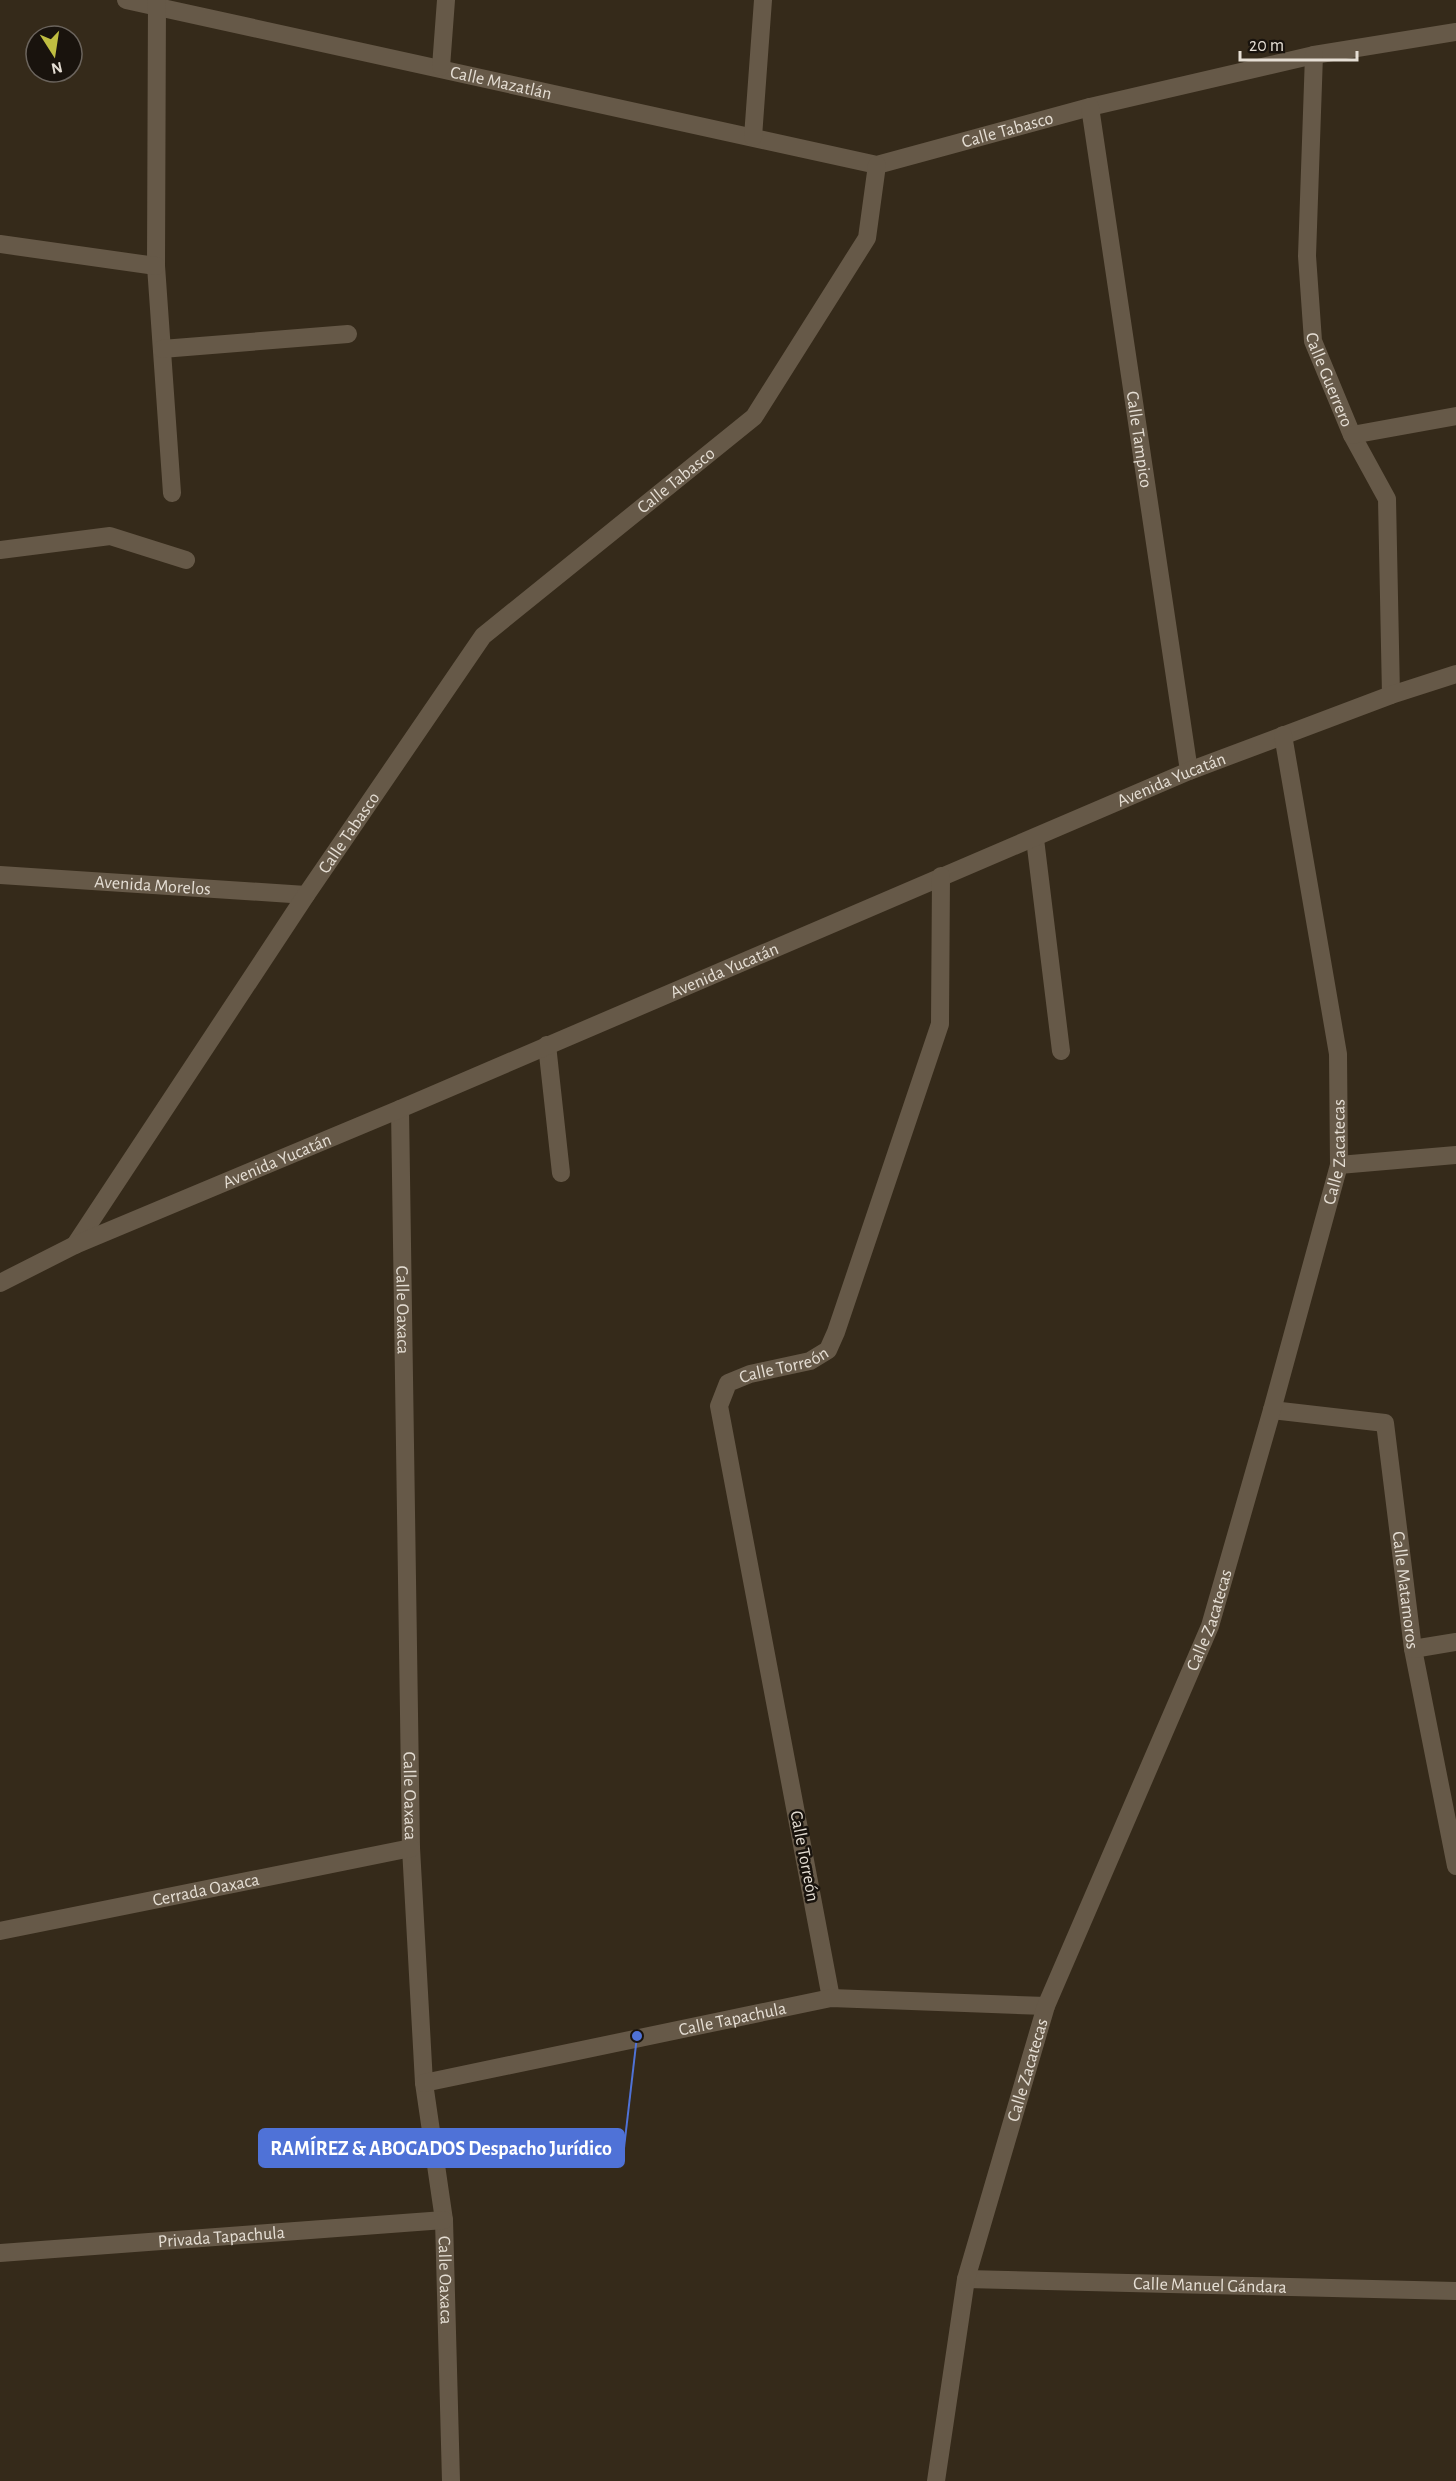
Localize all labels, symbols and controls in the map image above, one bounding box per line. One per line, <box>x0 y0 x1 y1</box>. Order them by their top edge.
north arrow <box>24 24 84 84</box>
scale bar <box>1240 24 1357 62</box>
text: 20 m <box>1249 37 1284 55</box>
text: N <box>50 59 64 77</box>
street label: Calle Mazatlán <box>448 63 553 103</box>
street label: Calle Tabasco <box>960 109 1055 151</box>
street label: Calle Guerrero <box>1302 332 1356 430</box>
street label: Calle Tampico <box>1122 390 1155 489</box>
street label: Calle Tabasco <box>634 444 719 517</box>
street label: Avenida Yucatán <box>1114 750 1228 811</box>
street label: Calle Tabasco <box>316 789 384 877</box>
street label: Avenida Morelos <box>94 873 211 899</box>
street label: Avenida Yucatán <box>668 940 781 1002</box>
street label: Calle Zacatecas <box>1321 1099 1349 1207</box>
street label: Avenida Yucatán <box>220 1131 334 1192</box>
street label: Calle Oaxaca <box>392 1266 412 1354</box>
street label: Calle Torreón <box>737 1344 832 1387</box>
street label: Calle Matamoros <box>1388 1530 1421 1650</box>
street label: Calle Zacatecas <box>1184 1567 1236 1674</box>
street label: Calle Oaxaca <box>400 1752 419 1840</box>
street label: Calle Torreón <box>786 1809 822 1903</box>
street label: Cerrada Oaxaca <box>151 1871 261 1910</box>
street label: Calle Tapachula <box>677 2000 788 2040</box>
street label: Calle Zacatecas <box>1005 2017 1052 2124</box>
callout: RAMÍREZ & ABOGADOS Despacho Jurídico <box>259 2129 624 2167</box>
text: RAMÍREZ & ABOGADOS Despacho Jurídico <box>270 2135 612 2159</box>
street label: Privada Tapachula <box>157 2224 286 2251</box>
street label: Calle Oaxaca <box>434 2236 455 2325</box>
street label: Calle Manuel Gándara <box>1133 2275 1287 2297</box>

